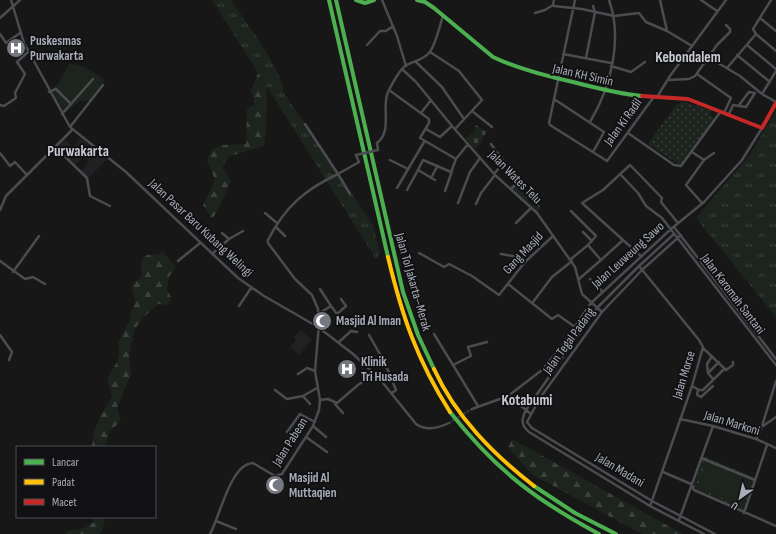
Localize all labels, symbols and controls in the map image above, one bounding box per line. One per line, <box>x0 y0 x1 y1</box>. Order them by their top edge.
place label: Puskesmas Purwakarta <box>30 33 83 64</box>
hospital icon: Puskesmas Purwakarta <box>5 37 27 59</box>
district label: Kebondalem <box>655 48 721 67</box>
street label: Jalan KH Simin <box>550 60 615 90</box>
street label: Jalan Ki Radil <box>600 95 645 149</box>
district label: Purwakarta <box>47 142 109 161</box>
street label: Jalan Wates Telu <box>484 146 545 207</box>
street label: Jalan Pasar Baru Kubang Welingi <box>145 175 256 280</box>
street label: Jalan Leuweung Sawo <box>588 218 668 292</box>
street label: Gang Masjid <box>499 229 547 277</box>
street label: Jalan Tol Jakarta–Merak <box>391 230 435 333</box>
street label: Jalan Karomah Santani <box>697 250 768 337</box>
street label: Jalan Tegal Padang <box>539 305 599 378</box>
mosque icon: Masjid Al Iman <box>311 310 333 332</box>
place label: Masjid Al Iman <box>336 313 401 329</box>
street label: Jalan Morse <box>669 349 699 402</box>
place label: Klinik Tri Husada <box>361 354 409 385</box>
hospital icon: Klinik Tri Husada <box>336 358 358 380</box>
district label: Kotabumi <box>502 391 552 410</box>
street label: Jalan Markoni <box>701 407 762 439</box>
street label: Jalan Pabean <box>268 415 311 470</box>
legend <box>16 446 156 518</box>
street label: Jalan Madani <box>592 449 647 491</box>
text: Lancar <box>52 455 79 470</box>
place label: Masjid Al Muttaqien <box>289 470 337 501</box>
mosque icon: Masjid Al Muttaqien <box>264 474 286 496</box>
text: Padat <box>52 475 75 490</box>
north arrow <box>720 478 760 518</box>
text: Macet <box>52 495 77 510</box>
text: U <box>728 499 741 513</box>

